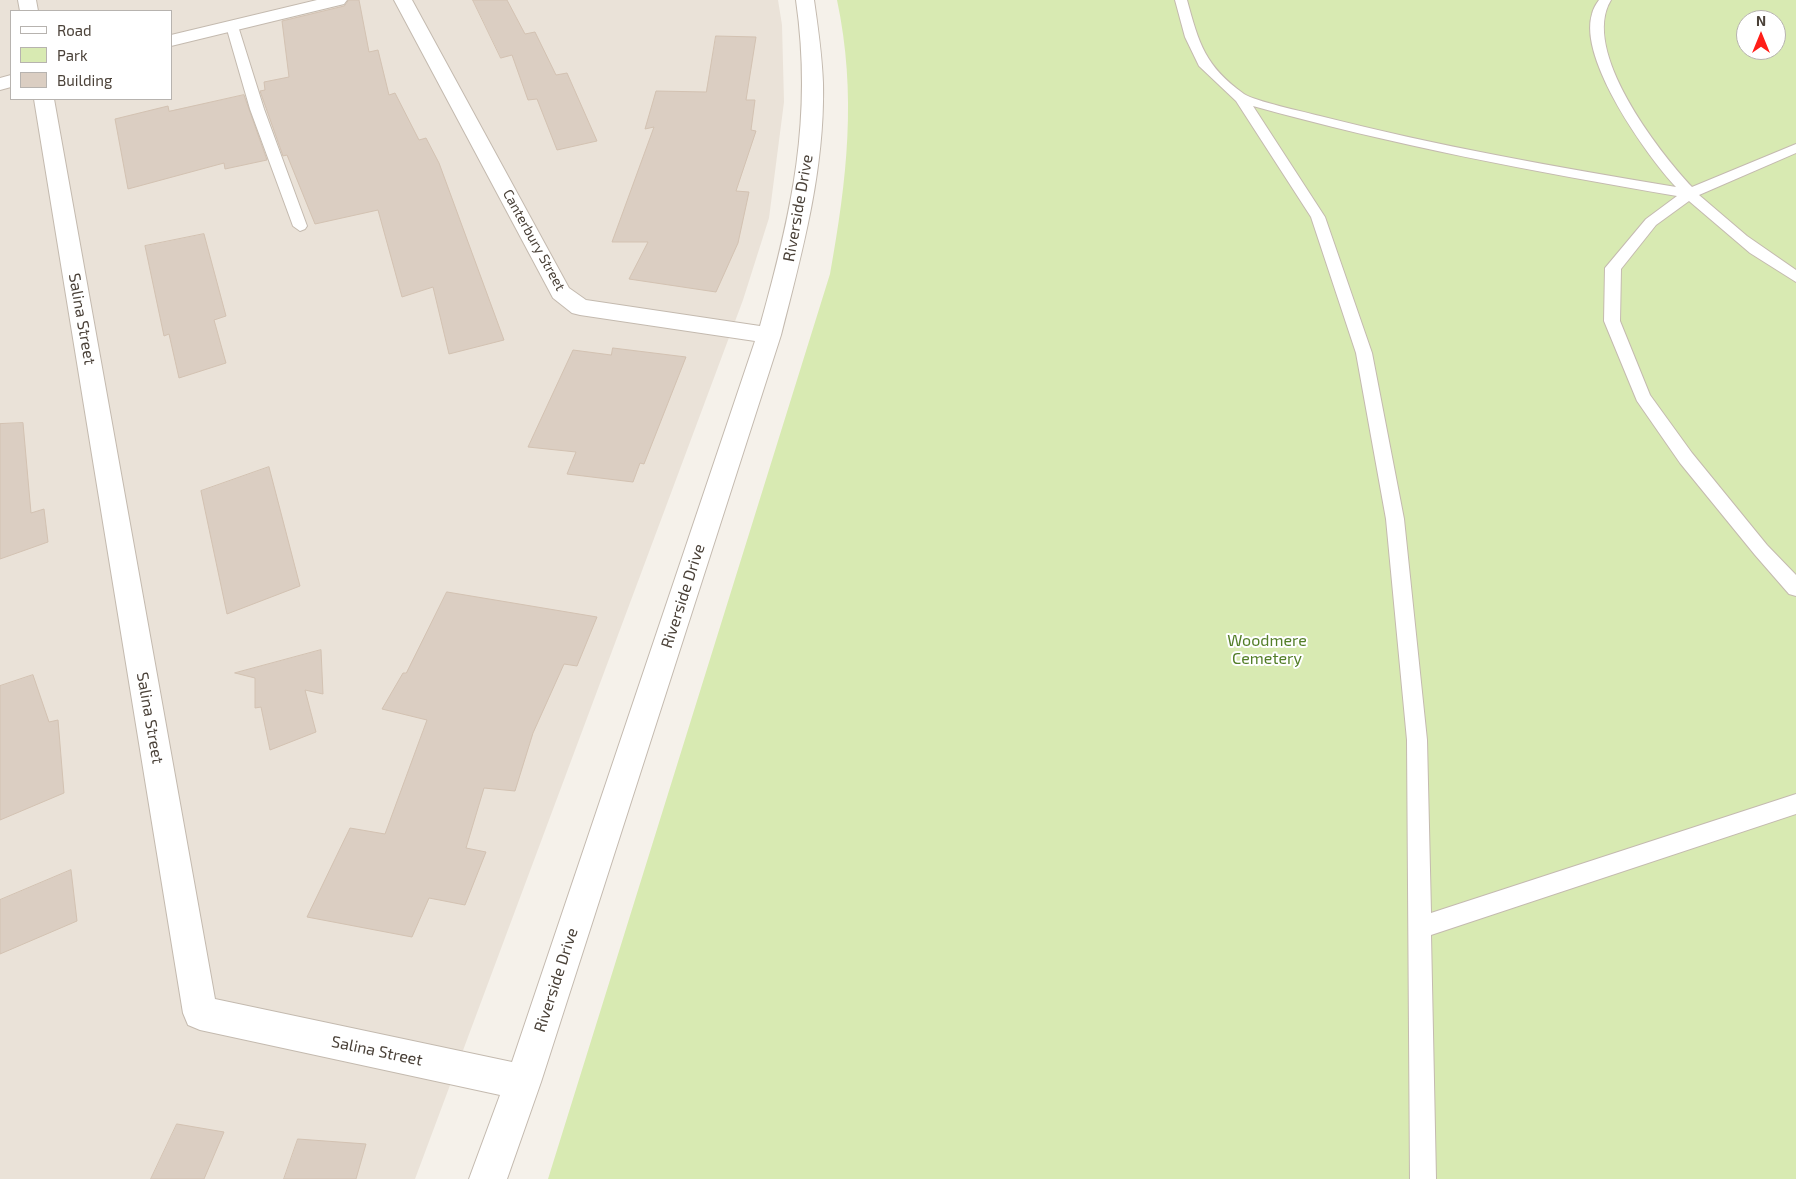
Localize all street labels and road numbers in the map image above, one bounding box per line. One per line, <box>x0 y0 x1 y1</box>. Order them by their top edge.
street label: Riverside Drive <box>779 153 817 263</box>
street label: Canterbury Street <box>499 186 569 294</box>
street label: Salina Street <box>65 272 99 366</box>
street label: Riverside Drive <box>657 541 709 651</box>
street label: Salina Street <box>133 671 167 765</box>
street label: Riverside Drive <box>530 925 582 1035</box>
street label: Salina Street <box>330 1032 424 1070</box>

